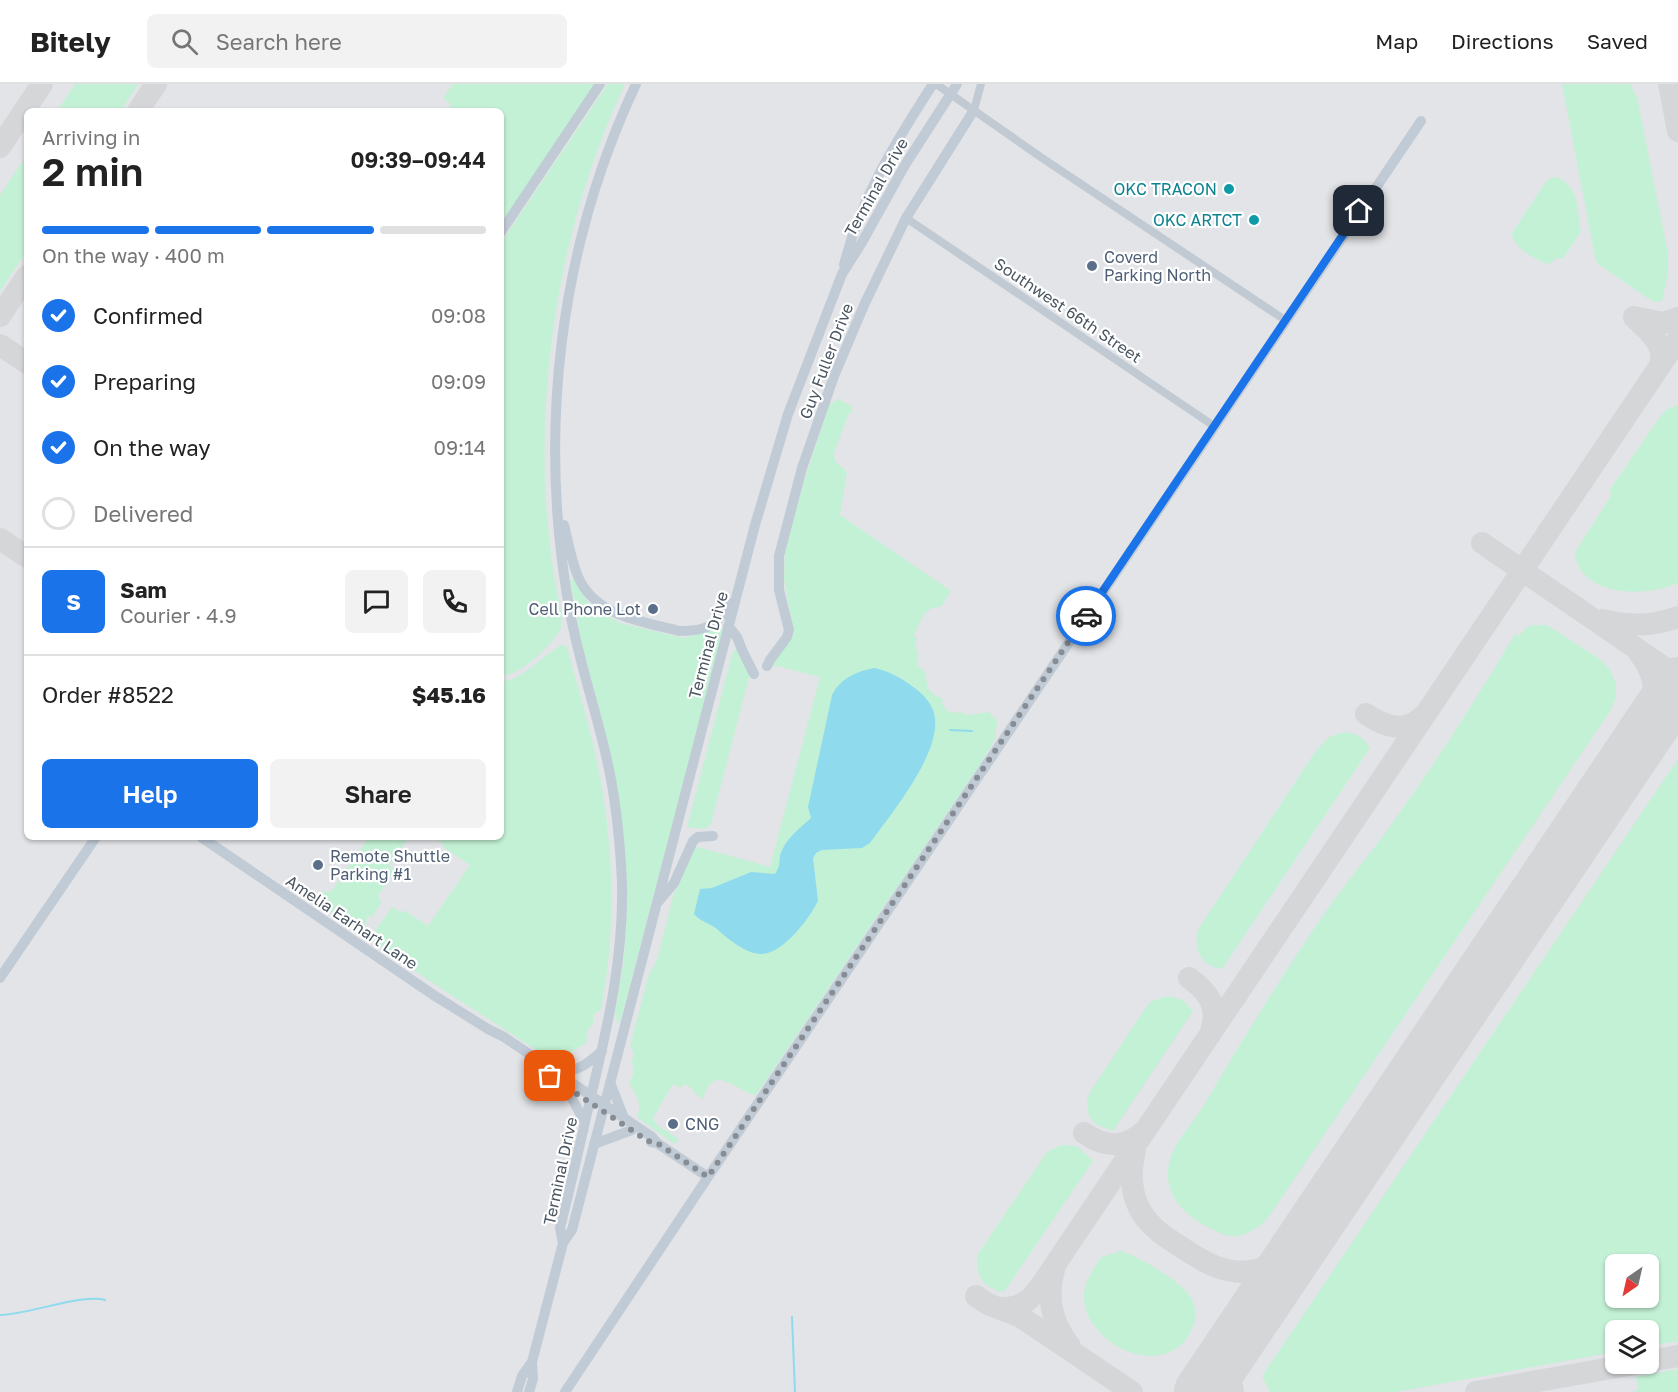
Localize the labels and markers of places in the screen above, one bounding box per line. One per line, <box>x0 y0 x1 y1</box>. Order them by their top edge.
place label: OKC TRACON <box>1113 179 1217 199</box>
marker: OKC TRACON <box>1222 182 1236 196</box>
pin <box>1333 185 1384 236</box>
place label: OKC ARTCT <box>1153 210 1242 230</box>
marker: OKC ARTCT <box>1247 213 1261 227</box>
place label: Coverd Parking North <box>1104 247 1211 285</box>
marker: Coverd Parking North <box>1085 259 1099 273</box>
place label: Cell Phone Lot <box>529 599 641 619</box>
marker: Cell Phone Lot <box>646 602 660 616</box>
place label: Remote Shuttle Parking #1 <box>330 846 450 884</box>
marker: Remote Shuttle Parking #1 <box>311 858 325 872</box>
pin <box>524 1050 575 1101</box>
place label: CNG <box>685 1114 719 1134</box>
marker: CNG <box>666 1117 680 1131</box>

